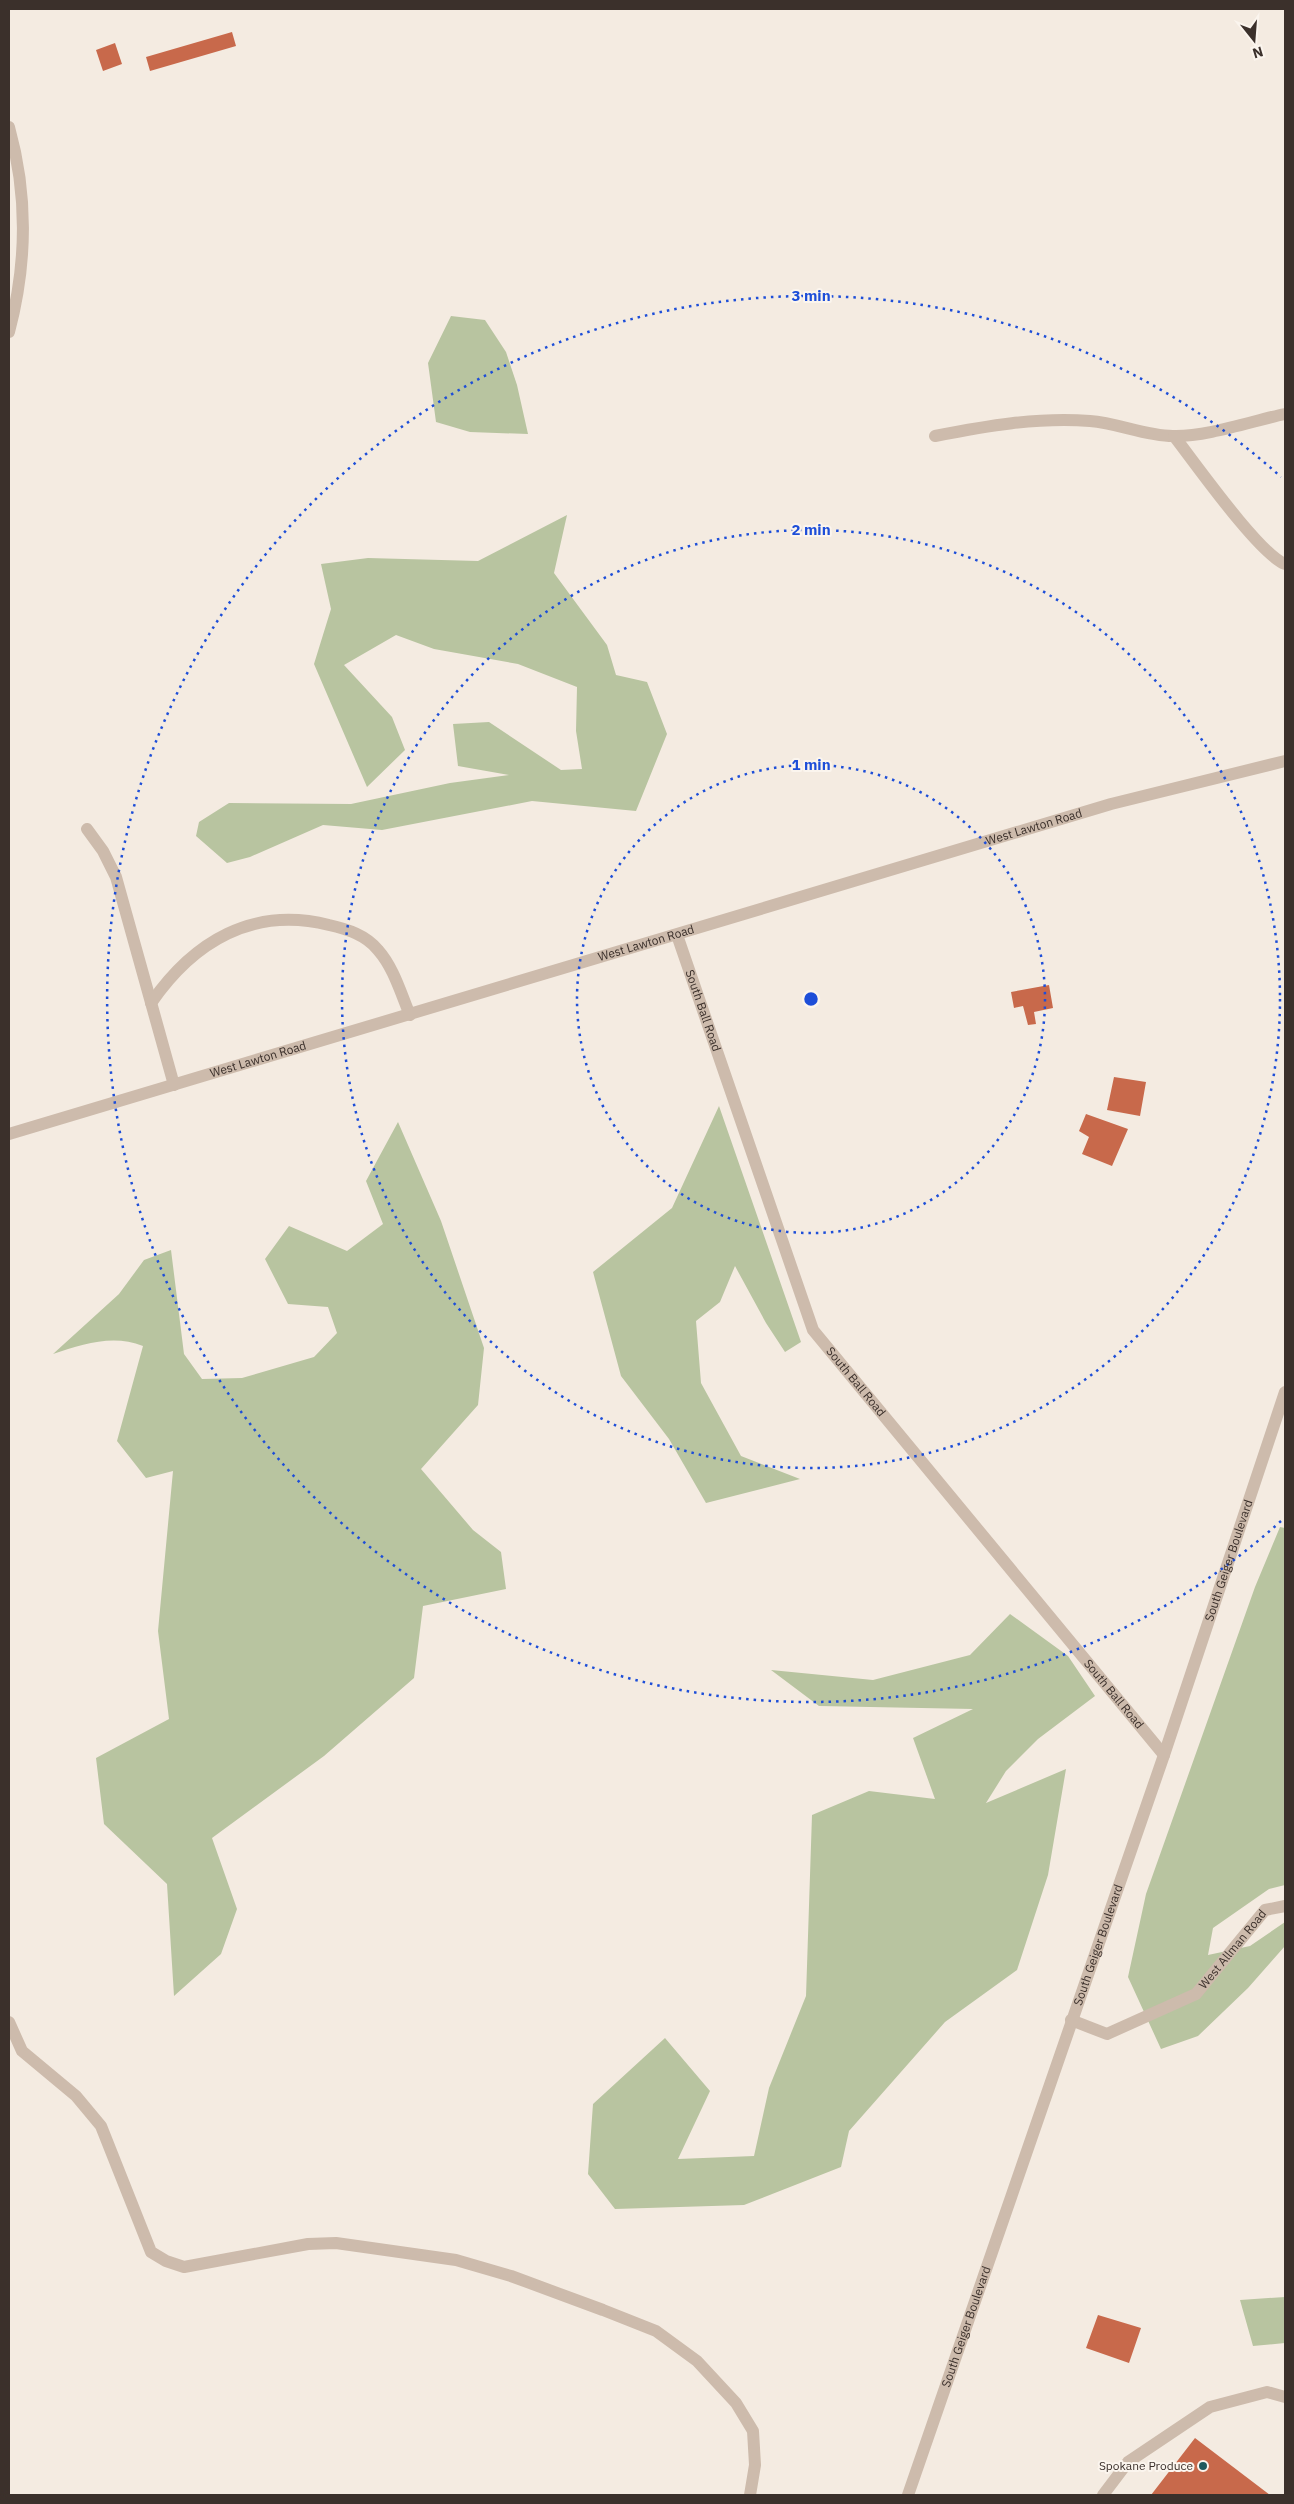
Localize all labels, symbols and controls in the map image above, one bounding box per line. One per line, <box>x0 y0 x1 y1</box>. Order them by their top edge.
north arrow <box>1229 15 1279 65</box>
text: N <box>1250 42 1265 63</box>
text: 3 min <box>791 286 831 305</box>
text: 2 min <box>791 520 831 539</box>
text: 1 min <box>791 755 831 774</box>
street label: West Lawton Road <box>984 805 1084 848</box>
street label: West Lawton Road <box>596 921 696 964</box>
street label: South Ball Road <box>682 968 725 1053</box>
centre of rings <box>802 990 820 1008</box>
street label: West Lawton Road <box>208 1037 308 1080</box>
street label: South Ball Road <box>823 1344 889 1419</box>
street label: South Geiger Boulevard <box>1201 1498 1256 1623</box>
street label: South Ball Road <box>1081 1656 1147 1732</box>
street label: South Geiger Boulevard <box>1070 1882 1126 2007</box>
street label: West Allman Road <box>1195 1906 1269 1992</box>
street label: South Geiger Boulevard <box>938 2264 994 2389</box>
place label: Spokane Produce <box>1099 2458 1193 2473</box>
marker: Spokane Produce <box>1197 2460 1209 2472</box>

